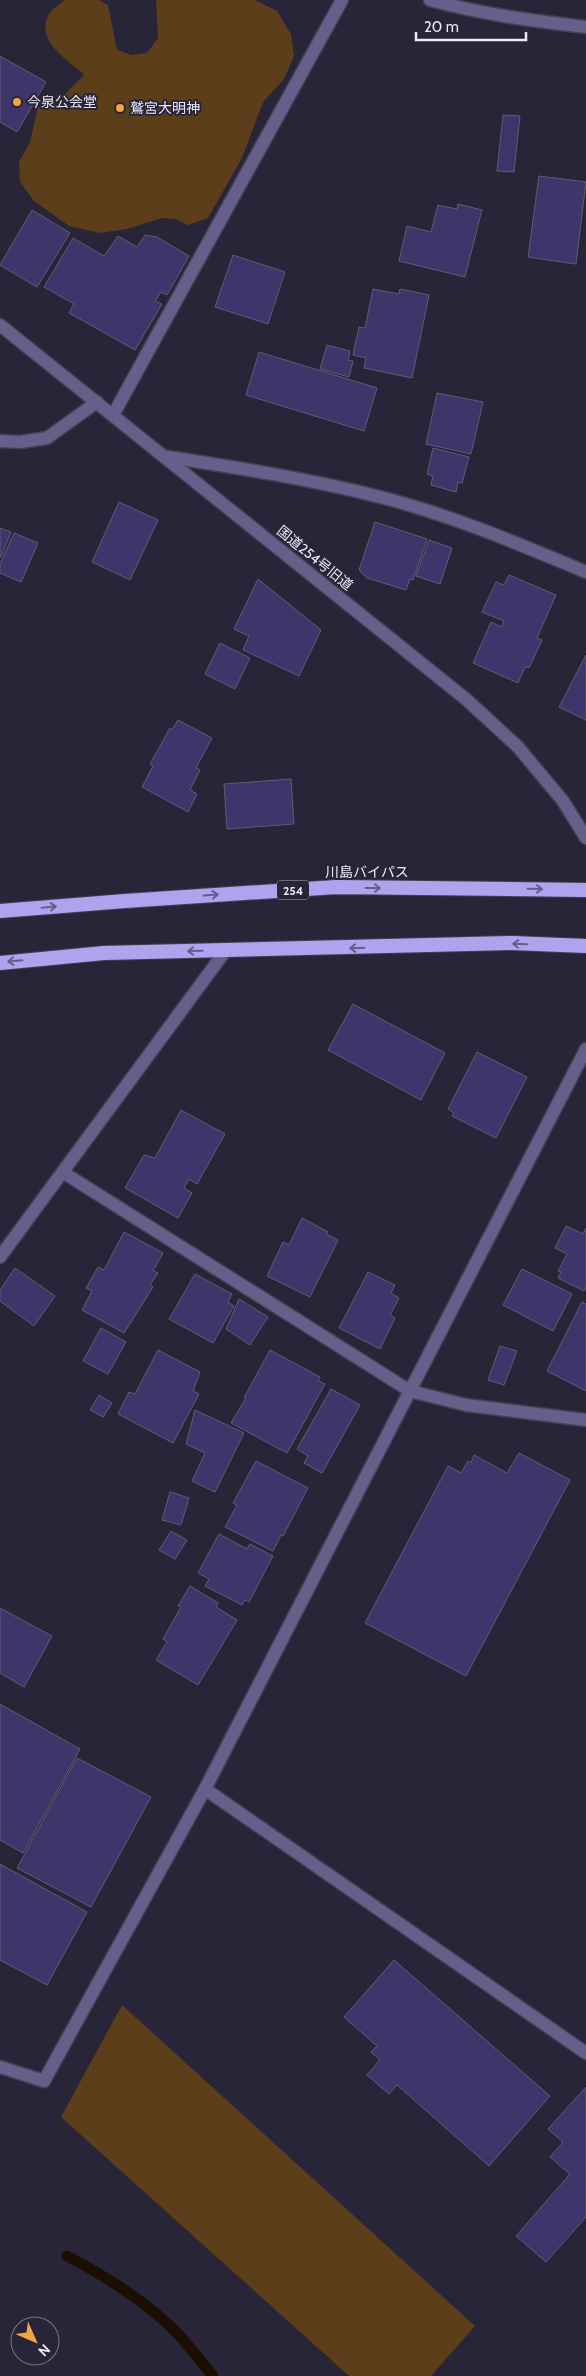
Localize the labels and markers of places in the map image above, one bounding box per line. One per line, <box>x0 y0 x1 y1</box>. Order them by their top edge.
place label: 今泉公会堂 <box>27 93 97 111</box>
marker: 今泉公会堂 <box>11 96 23 108</box>
place label: 鷲宮大明神 <box>130 99 200 117</box>
marker: 鷲宮大明神 <box>114 102 126 114</box>

